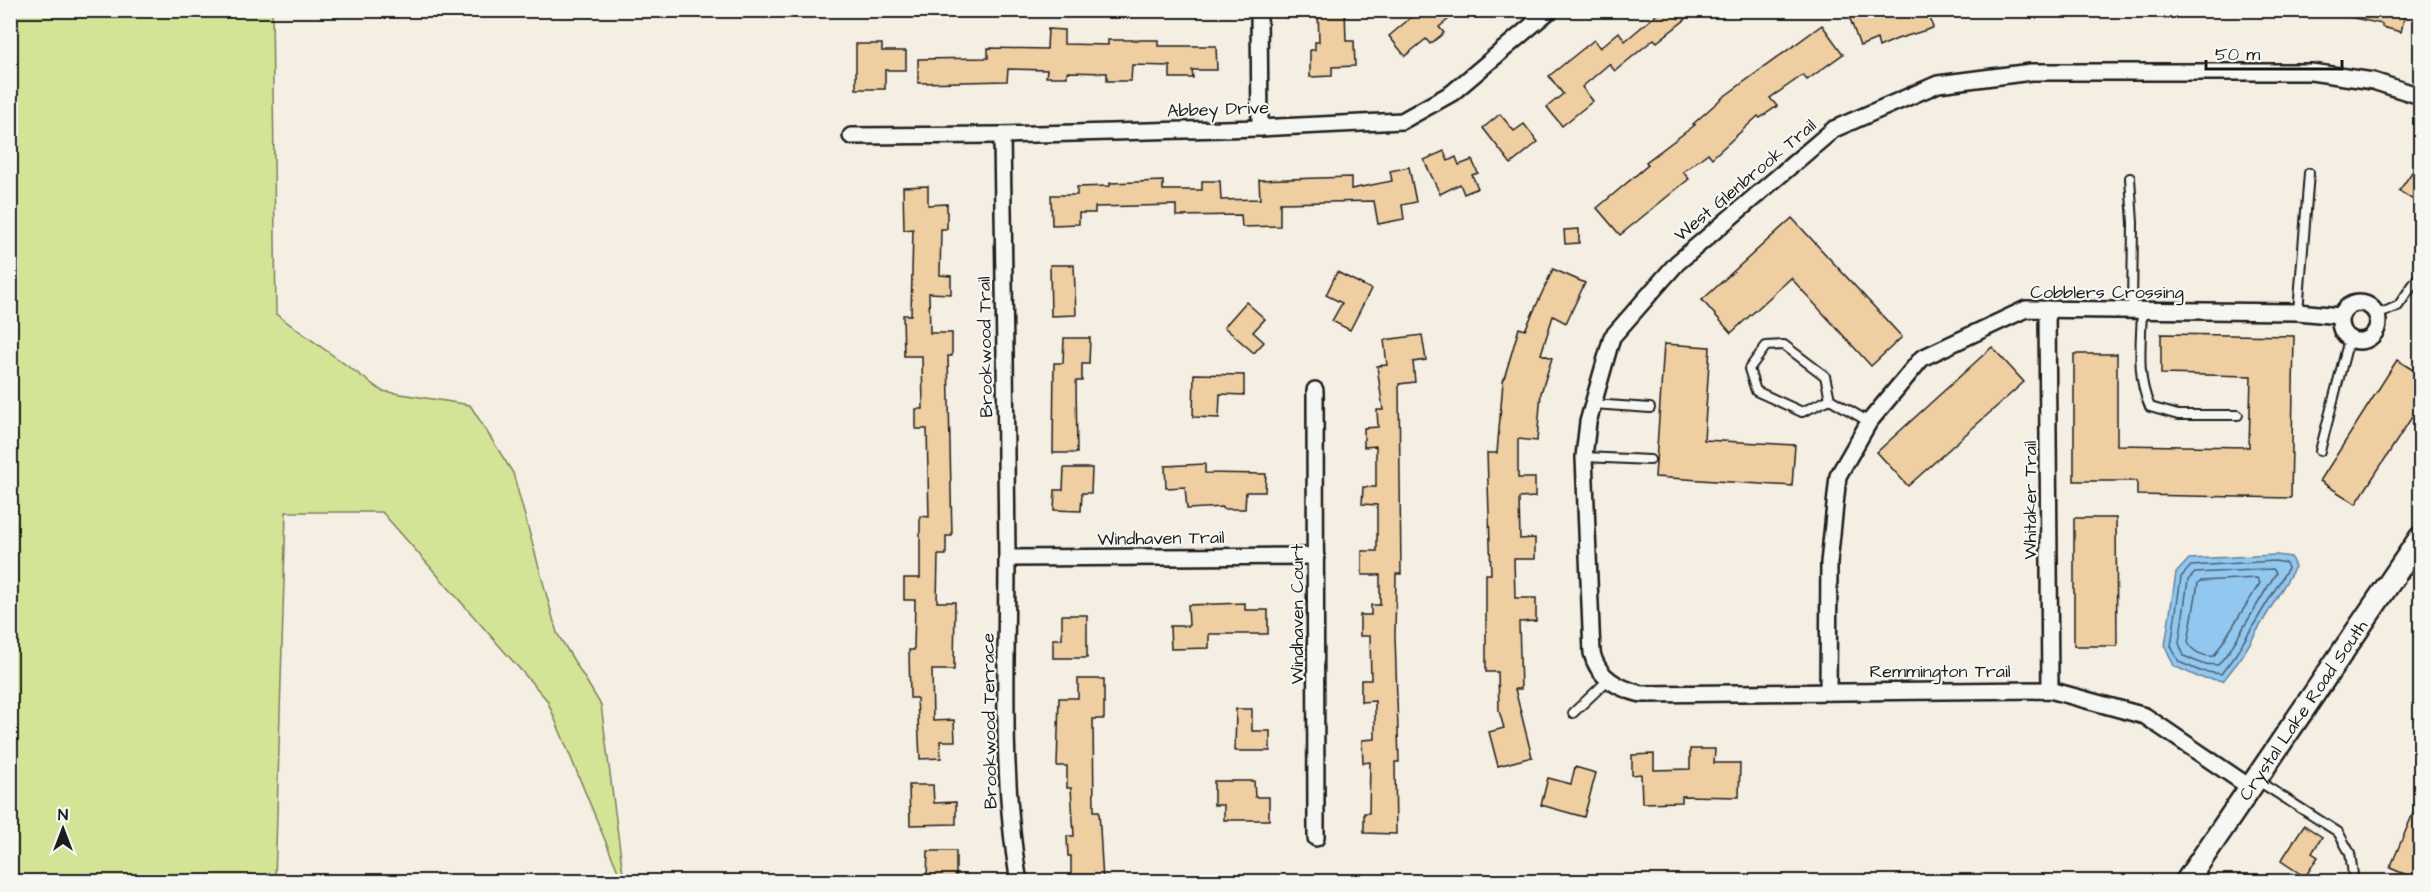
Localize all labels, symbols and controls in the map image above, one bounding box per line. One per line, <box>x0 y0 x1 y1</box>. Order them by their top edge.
scale bar <box>2206 33 2342 71</box>
text: 50 m <box>2215 42 2260 67</box>
street label: Abbey Drive <box>1167 95 1270 125</box>
street label: West Glenbrook Trail <box>1669 113 1822 247</box>
street label: Brookwood Trail <box>972 276 999 418</box>
street label: Cobblers Crossing <box>2030 280 2184 306</box>
street label: Whitaker Trail <box>2018 440 2043 559</box>
street label: Windhaven Trail <box>1097 525 1225 552</box>
street label: Windhaven Court <box>1285 543 1310 684</box>
street label: Crystal Lake Road South <box>2233 615 2374 806</box>
street label: Brookwood Terrace <box>975 632 1004 809</box>
street label: Remmington Trail <box>1869 659 2011 685</box>
north arrow <box>33 799 93 859</box>
text: N <box>58 804 68 826</box>

